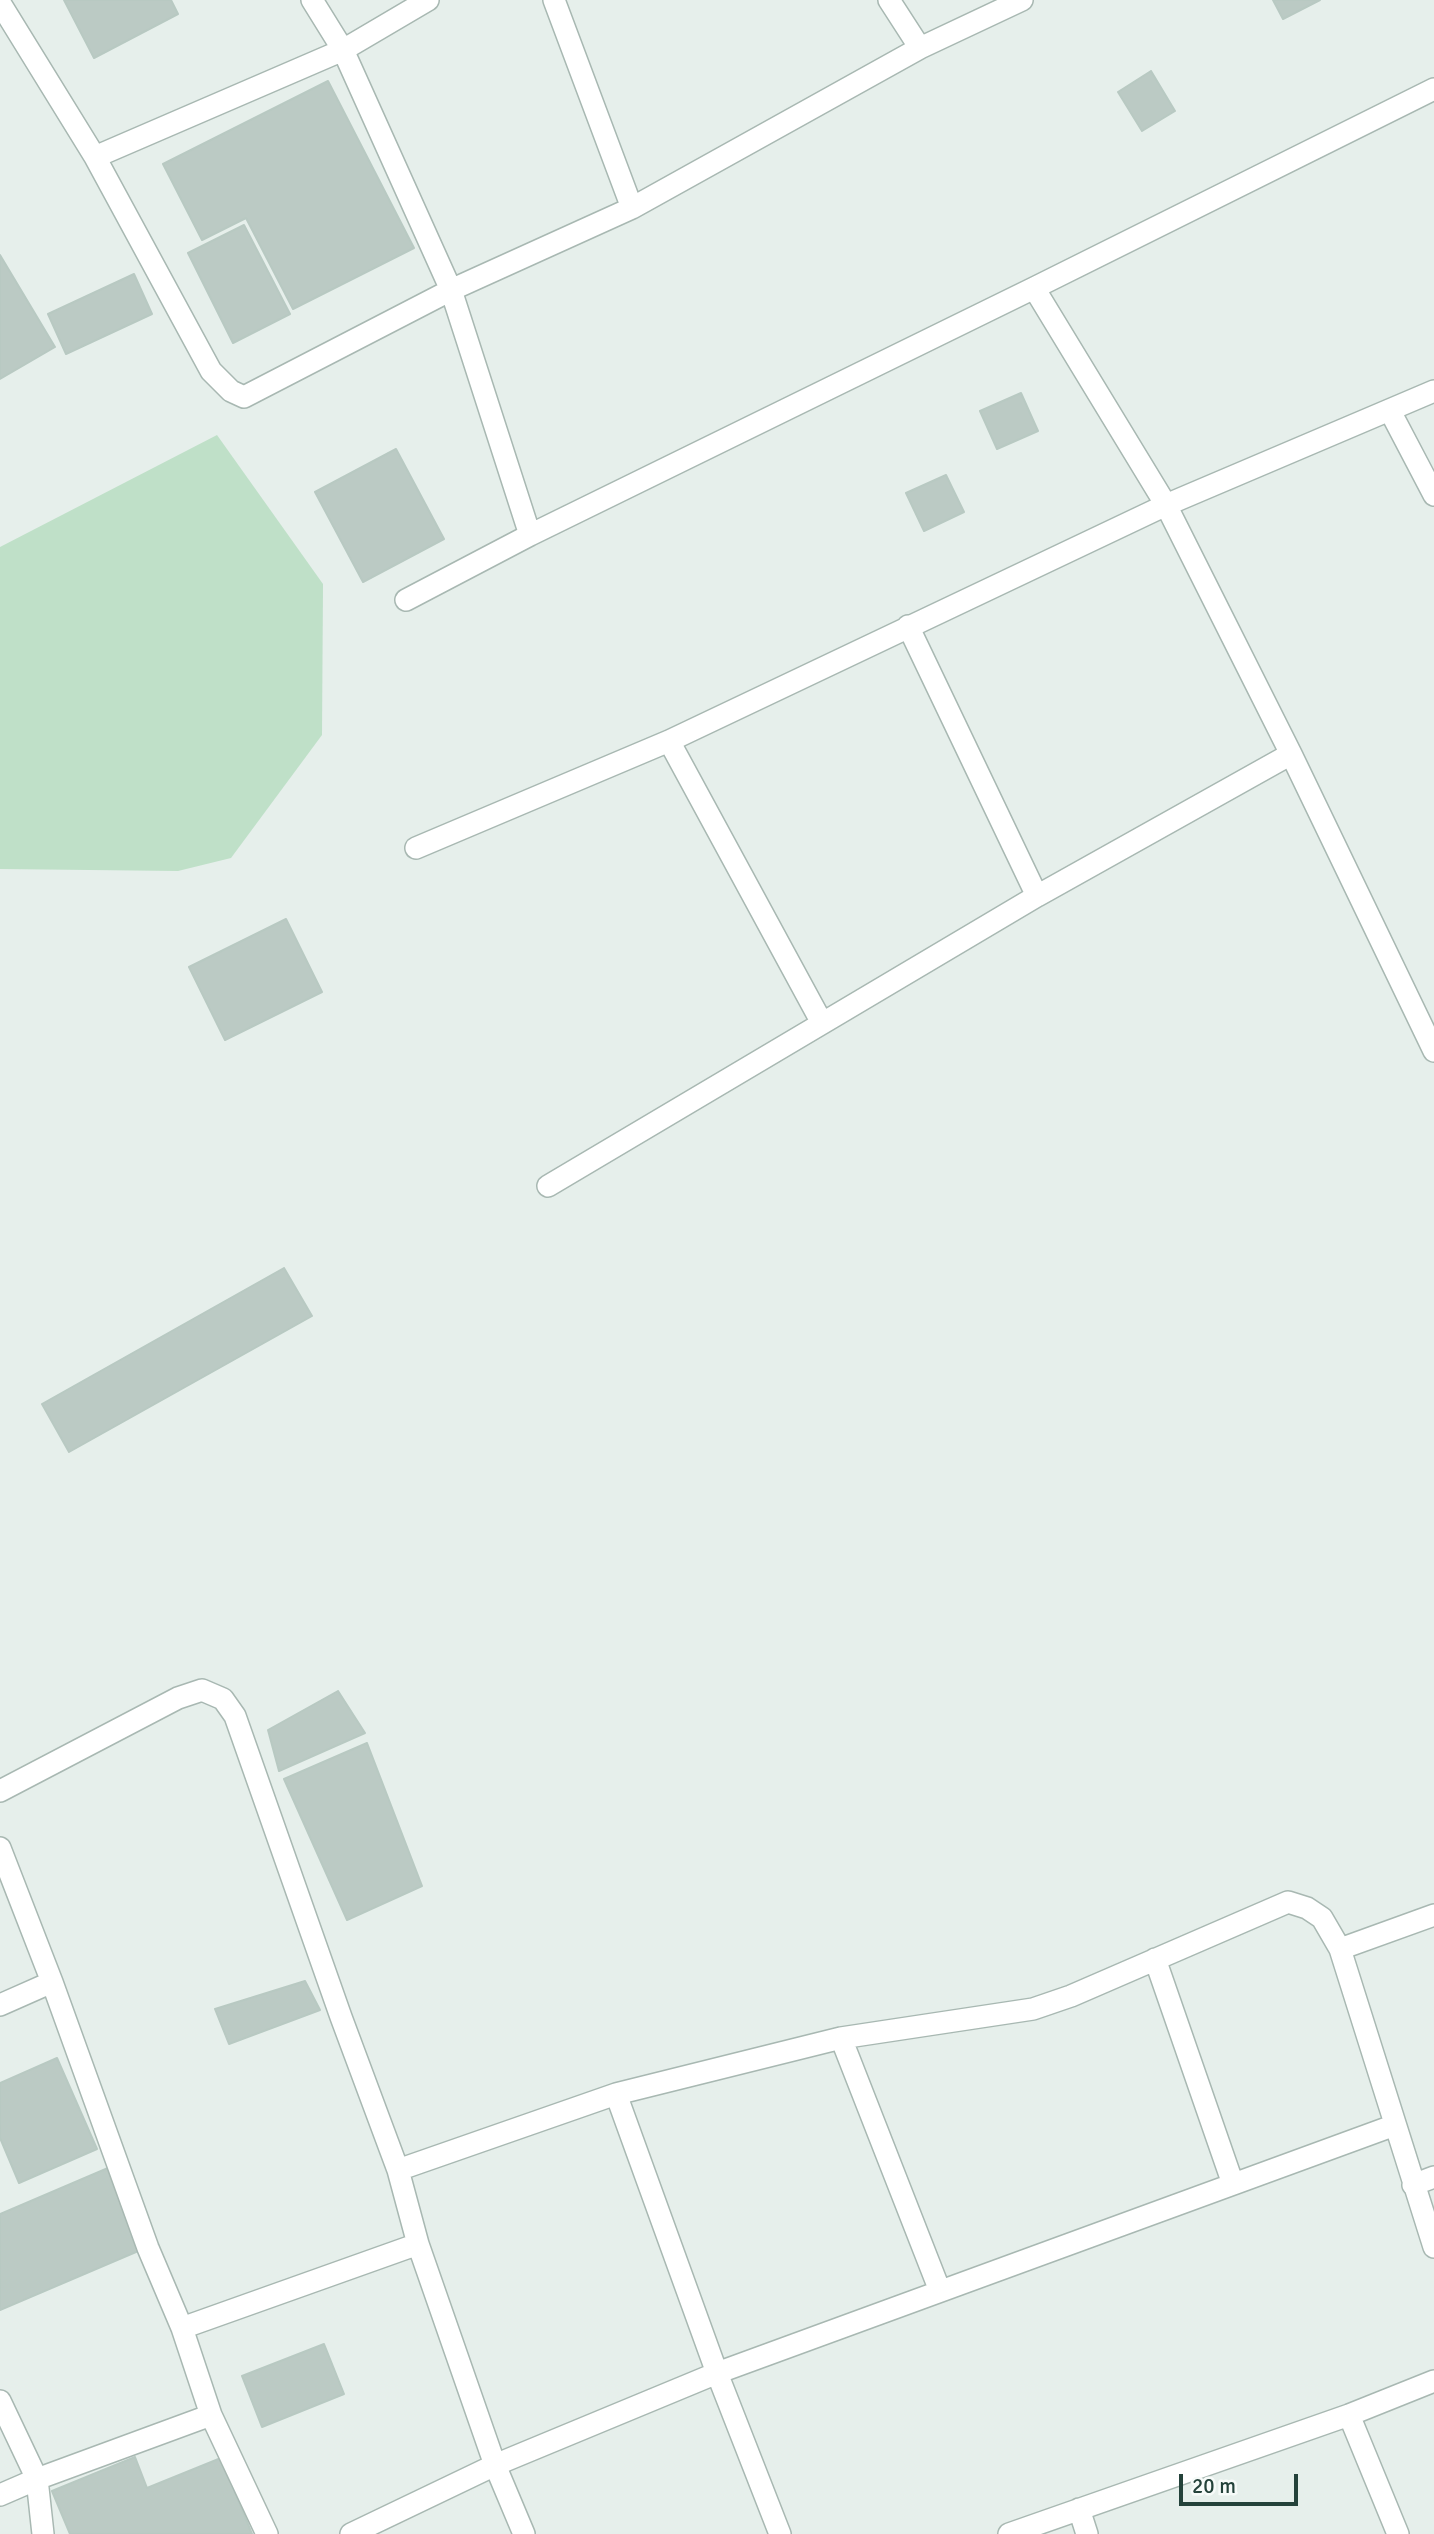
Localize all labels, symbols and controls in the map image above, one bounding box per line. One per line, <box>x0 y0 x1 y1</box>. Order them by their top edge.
scale bar <box>1182 2460 1301 2504</box>
text: 20 m <box>1192 2473 1236 2499</box>

